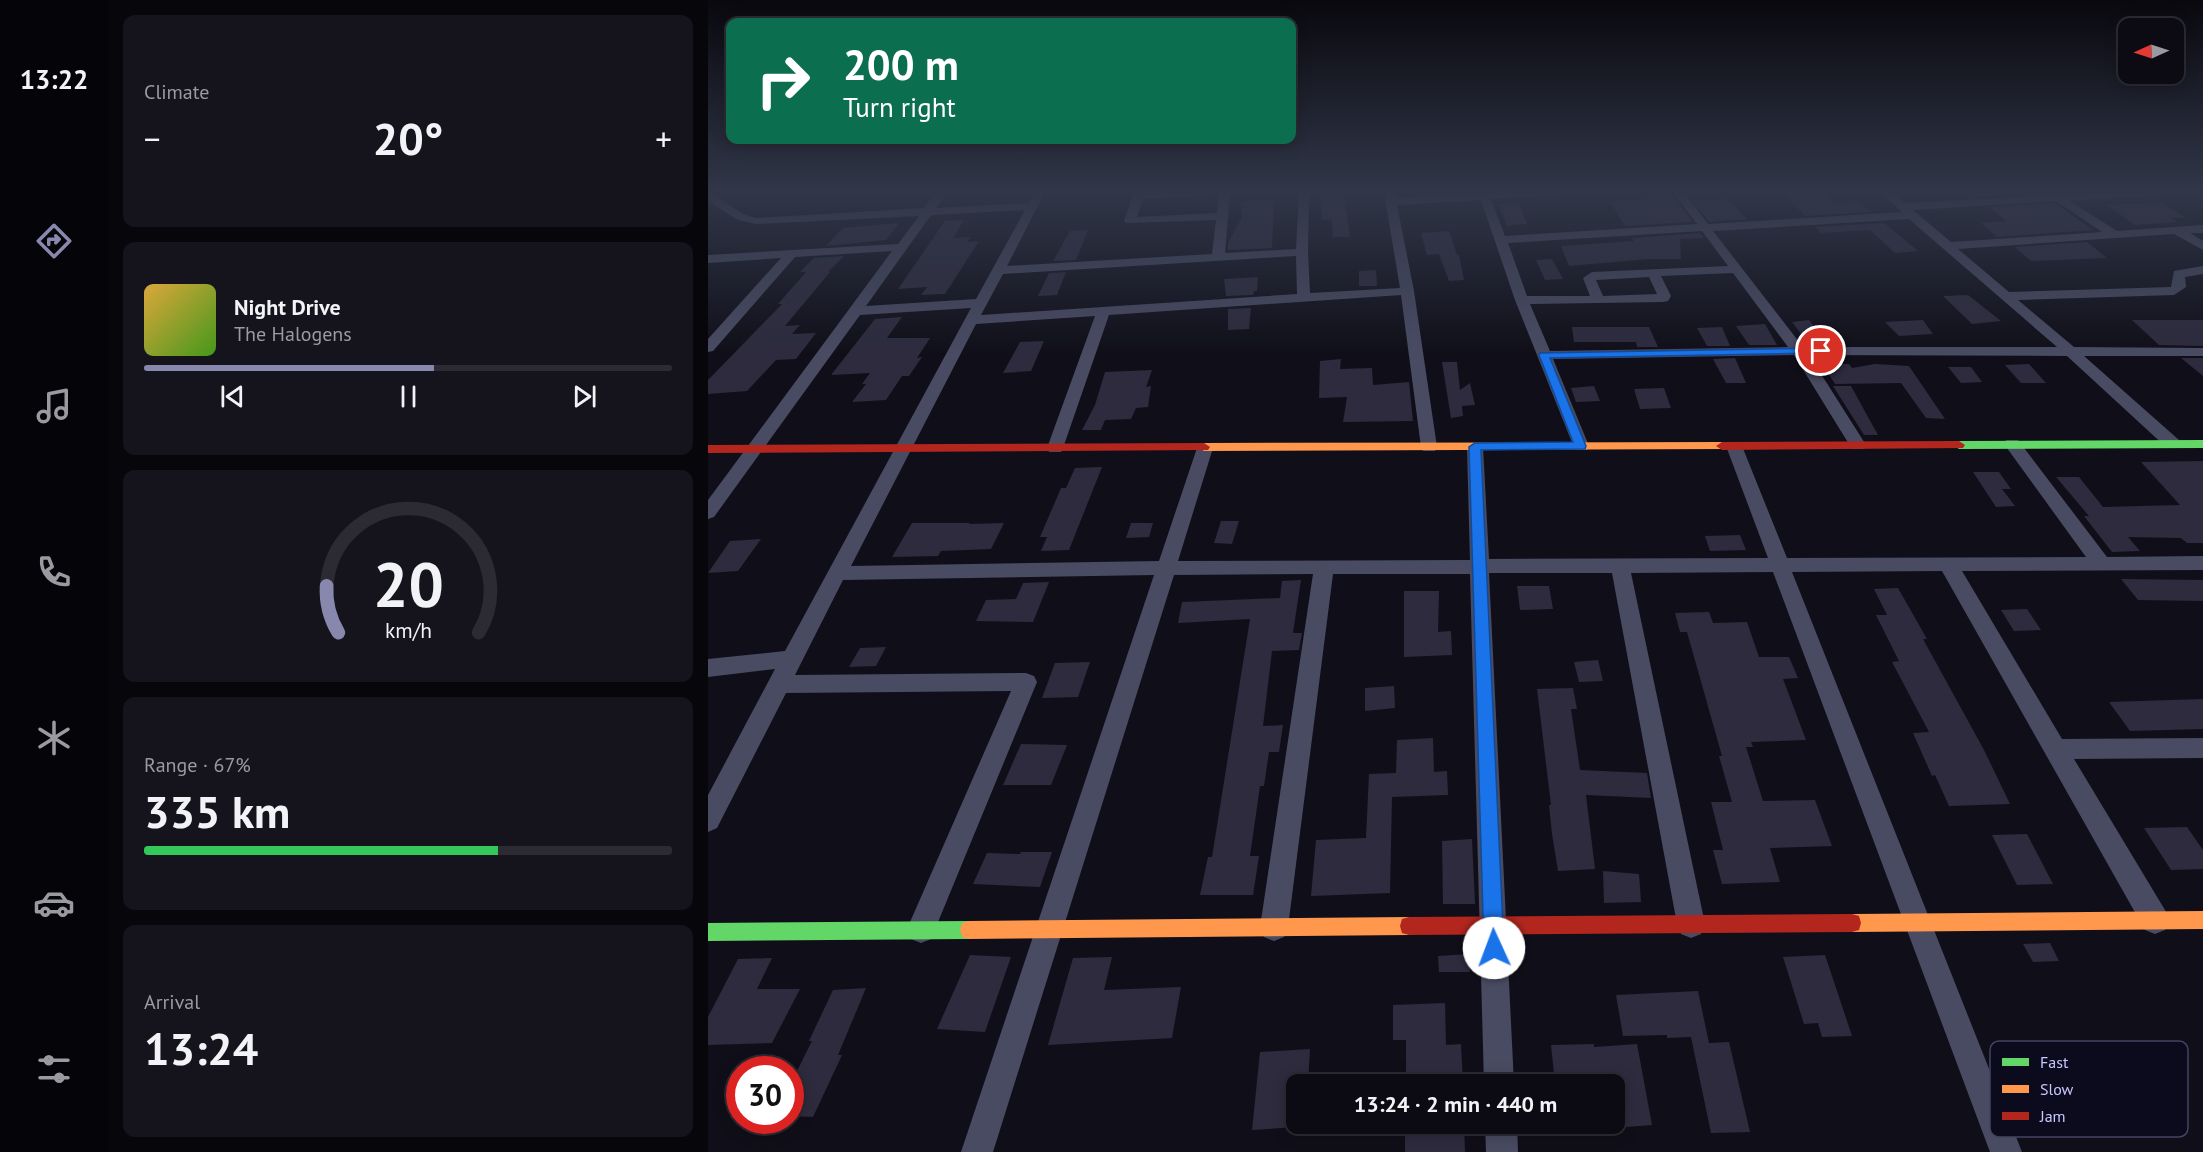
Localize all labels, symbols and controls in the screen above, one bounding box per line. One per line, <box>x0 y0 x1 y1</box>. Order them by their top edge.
north arrow <box>2118 18 2184 84</box>
map controls <box>2118 18 2184 84</box>
text: 200 m <box>843 37 959 92</box>
icon: right <box>744 42 822 120</box>
text: 13:22 <box>20 62 88 96</box>
text: Climate <box>144 79 210 105</box>
text: Turn right <box>843 90 956 124</box>
text: 20° <box>373 109 443 167</box>
text: − <box>144 117 161 160</box>
text: + <box>655 117 672 160</box>
icon: directions <box>33 220 75 262</box>
text: Night Drive <box>234 293 341 321</box>
text: The Halogens <box>234 321 352 347</box>
pin <box>1795 325 1846 376</box>
icon: arrive <box>1804 334 1837 367</box>
icon: previous <box>216 380 249 413</box>
icon: pause <box>392 380 425 413</box>
icon: next <box>568 380 601 413</box>
icon: music <box>33 385 75 427</box>
text: 20 <box>373 543 443 624</box>
icon: phone <box>33 551 75 593</box>
text: km/h <box>384 616 431 644</box>
icon: climate <box>33 717 75 759</box>
text: Range · 67% <box>144 752 251 778</box>
text: 335 km <box>144 782 290 840</box>
icon: car <box>33 882 75 924</box>
position arrow <box>1462 916 1526 980</box>
text: Arrival <box>144 989 200 1015</box>
text: 13:24 <box>144 1019 258 1077</box>
legend <box>1990 1041 2188 1137</box>
icon: filters <box>33 1048 75 1090</box>
text: Fast <box>2040 1052 2069 1072</box>
speed limit sign: 30 <box>726 1056 804 1134</box>
text: Slow <box>2040 1079 2074 1099</box>
text: 13:24 · 2 min · 440 m <box>1354 1090 1557 1118</box>
text: Jam <box>2039 1106 2066 1126</box>

